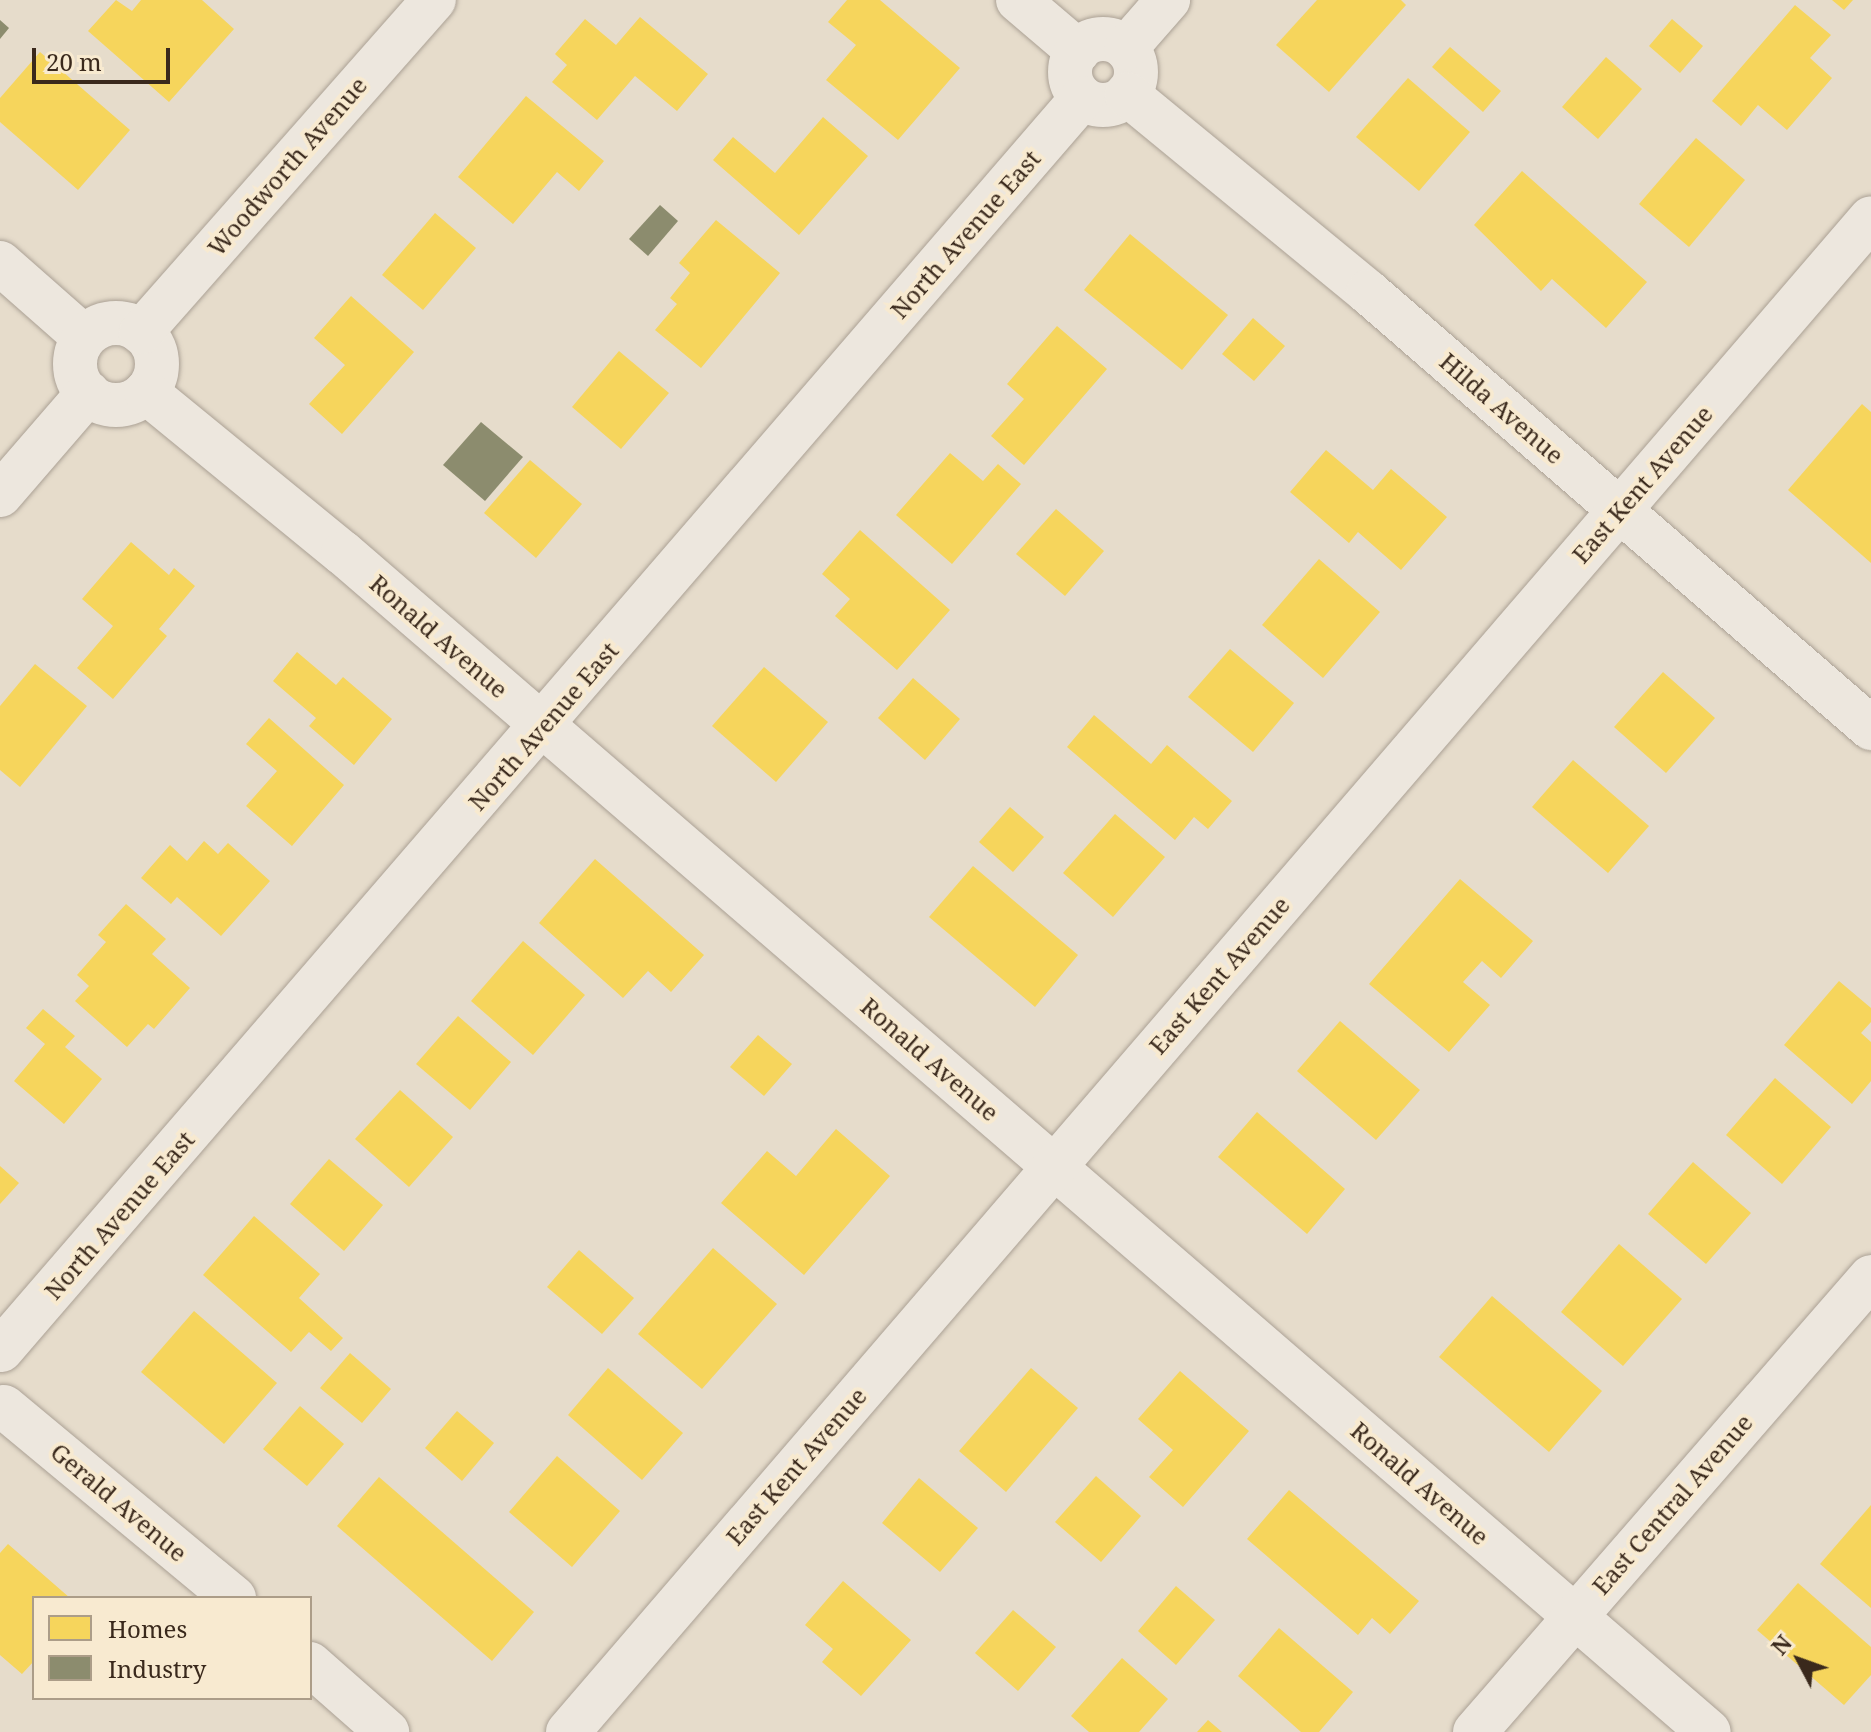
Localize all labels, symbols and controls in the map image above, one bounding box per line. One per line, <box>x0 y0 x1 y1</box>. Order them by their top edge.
scale bar <box>36 32 174 82</box>
text: 20 m <box>46 45 102 78</box>
street label: Woodworth Avenue <box>201 71 373 261</box>
street label: North Avenue East <box>884 144 1046 324</box>
street label: Hilda Avenue <box>1434 346 1570 470</box>
street label: East Kent Avenue <box>1566 399 1718 569</box>
street label: Ronald Avenue <box>364 568 514 704</box>
street label: North Avenue East <box>462 636 624 816</box>
street label: East Kent Avenue <box>1143 890 1295 1060</box>
street label: Ronald Avenue <box>855 991 1005 1127</box>
street label: North Avenue East <box>38 1125 200 1305</box>
street label: East Kent Avenue <box>720 1381 872 1551</box>
street label: East Central Avenue <box>1586 1408 1758 1600</box>
street label: Ronald Avenue <box>1345 1415 1495 1551</box>
street label: Gerald Avenue <box>45 1437 193 1567</box>
legend <box>32 1596 312 1700</box>
text: Homes <box>108 1612 187 1645</box>
north arrow <box>1759 1620 1839 1700</box>
text: N <box>1764 1628 1798 1661</box>
text: Industry <box>108 1652 206 1685</box>

